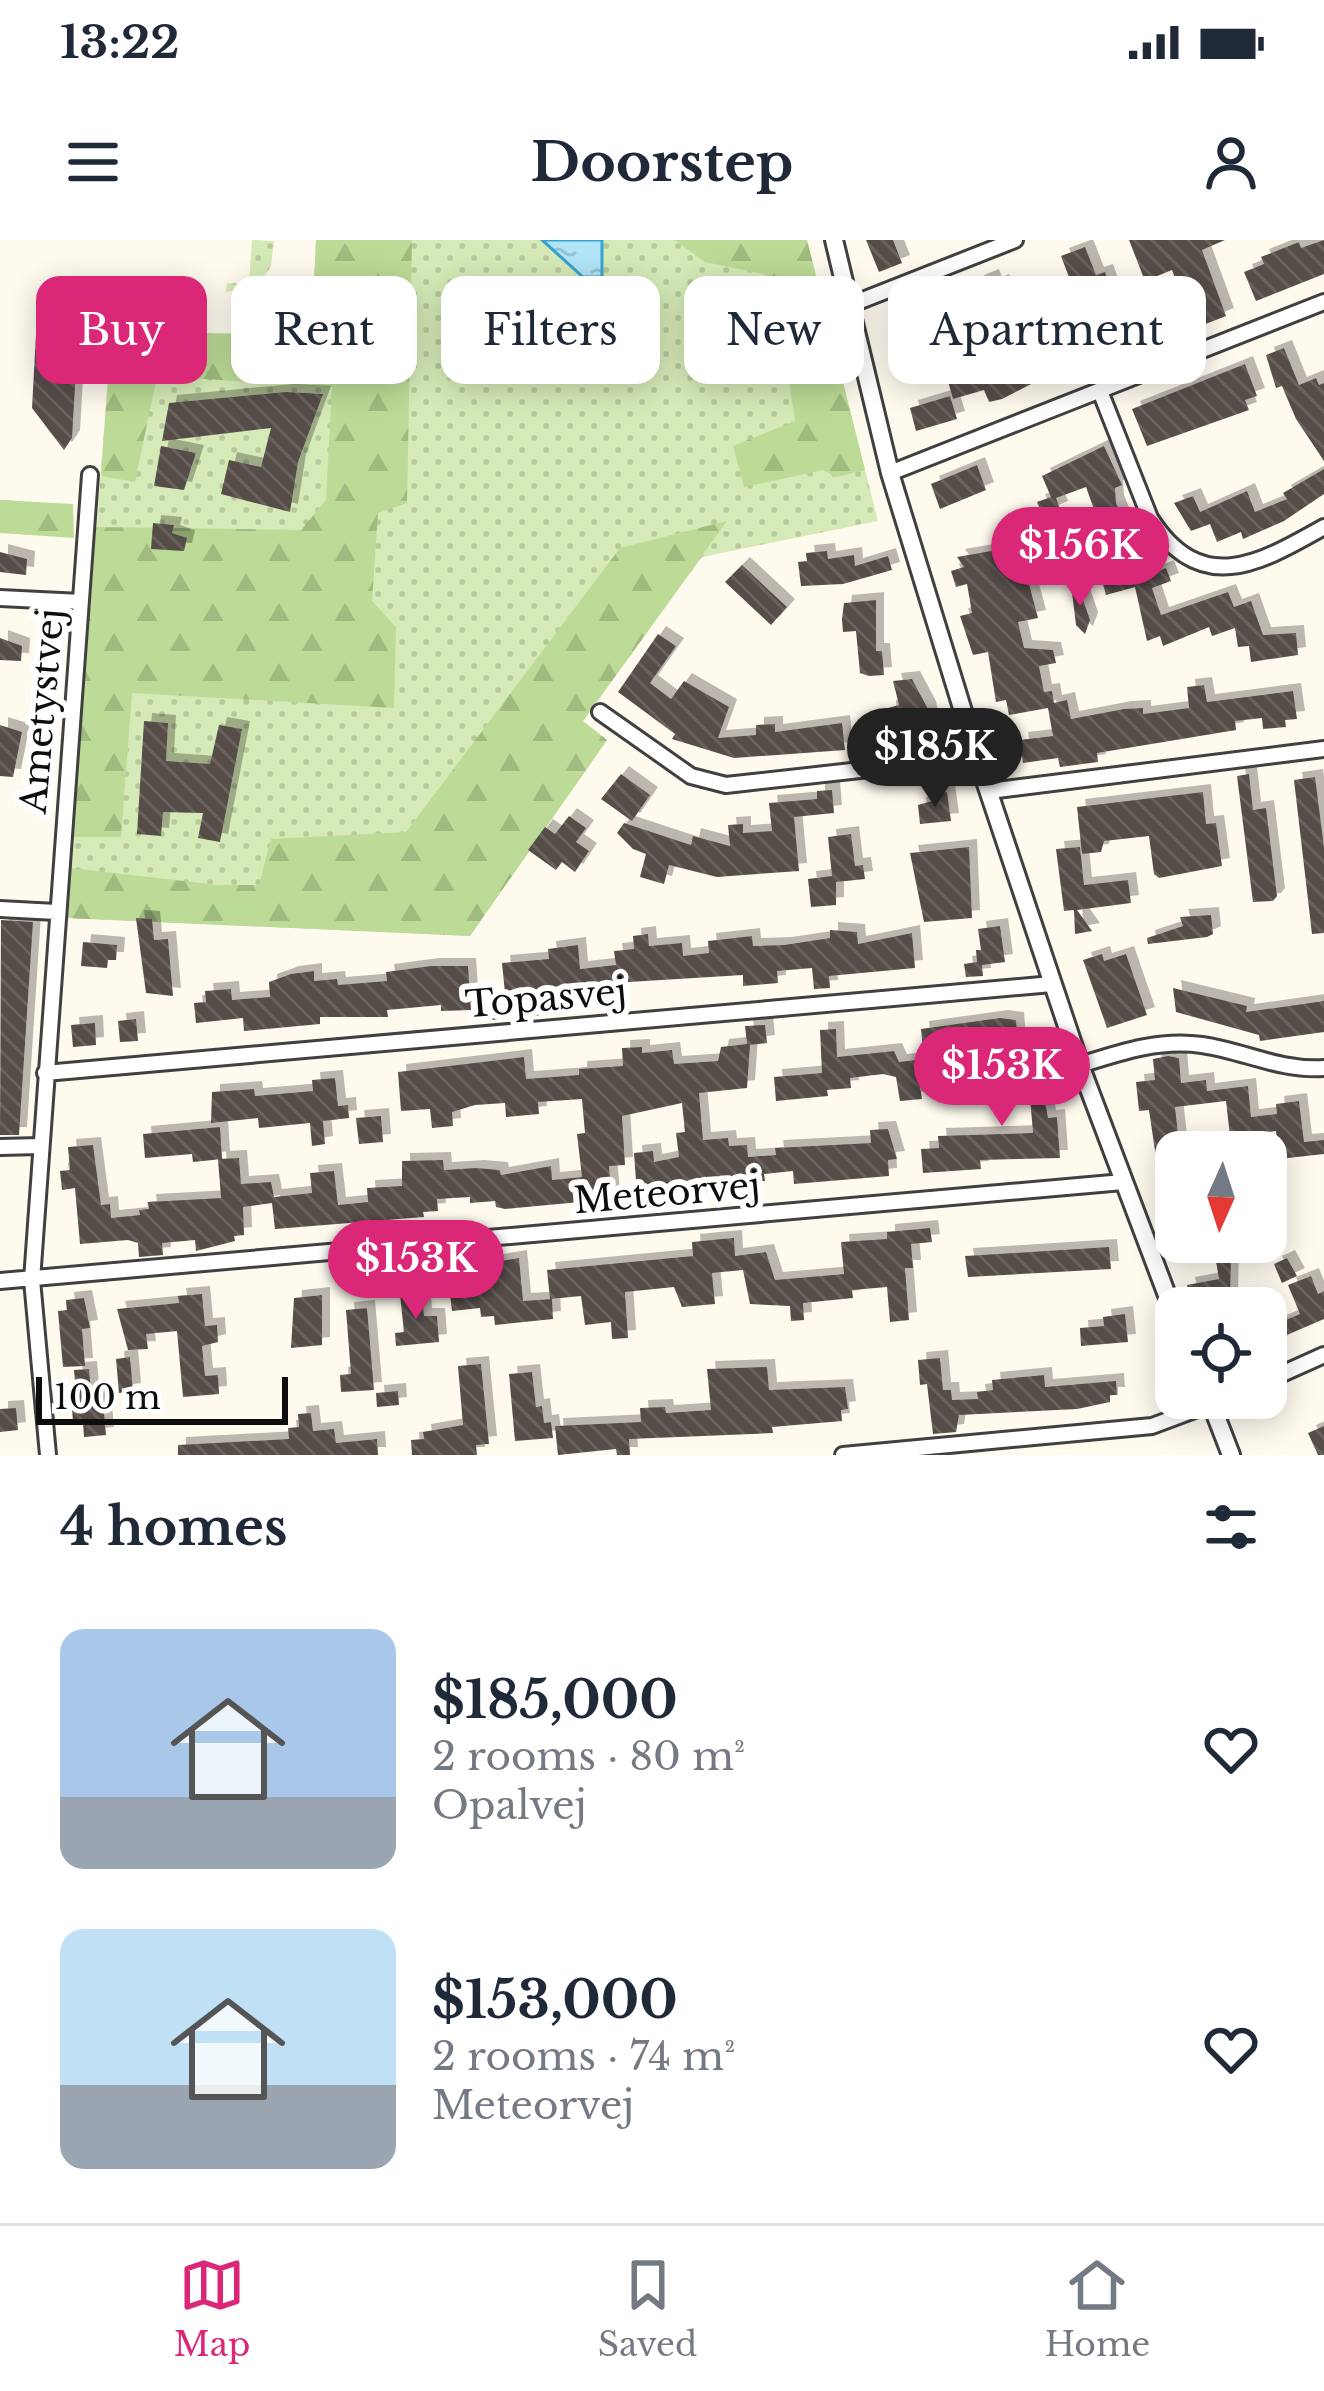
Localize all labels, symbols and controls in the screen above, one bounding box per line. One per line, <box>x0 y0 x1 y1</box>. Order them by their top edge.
text: 13:22 <box>60 14 180 70</box>
icon: menu <box>60 129 126 195</box>
text: Doorstep <box>531 129 793 196</box>
icon: person <box>1198 129 1264 195</box>
chip: Buy <box>36 276 207 384</box>
chip: Rent <box>231 276 417 384</box>
chip: Filters <box>441 276 660 384</box>
chip: New <box>684 276 864 384</box>
chip: Apartment <box>888 276 1206 384</box>
pin: $156K <box>996 507 1164 609</box>
text: $156K <box>1018 521 1142 570</box>
street label: Ametystvej <box>11 607 73 816</box>
pin: $185K <box>851 708 1019 810</box>
text: $185K <box>874 722 996 771</box>
street label: Topasvej <box>464 969 628 1027</box>
pin: $153K <box>918 1027 1086 1129</box>
text: $153K <box>941 1041 1063 1090</box>
north arrow <box>1155 1131 1287 1263</box>
map controls <box>1155 1131 1287 1419</box>
street label: Meteorvej <box>572 1162 762 1224</box>
pin: $153K <box>332 1220 500 1322</box>
text: $153K <box>355 1234 477 1283</box>
button: locate <box>1155 1287 1287 1419</box>
scale bar <box>36 1371 288 1424</box>
text: 100 m <box>54 1377 161 1418</box>
icon: filters <box>1198 1494 1264 1560</box>
text: 4 homes <box>60 1496 288 1559</box>
text: $185,000 <box>432 1669 678 1732</box>
icon: home <box>156 1677 300 1821</box>
icon: heart <box>1198 1716 1264 1782</box>
text: 2 rooms · 80 m² <box>432 1732 745 1781</box>
text: Opalvej <box>432 1781 587 1830</box>
text: $153,000 <box>432 1969 678 2032</box>
icon: home <box>156 1977 300 2121</box>
icon: heart <box>1198 2016 1264 2082</box>
text: 2 rooms · 74 m² <box>432 2032 735 2081</box>
text: Meteorvej <box>432 2081 634 2130</box>
tab: Map <box>174 2252 250 2365</box>
tab: Saved <box>598 2252 697 2365</box>
tab: Home <box>1045 2252 1150 2365</box>

